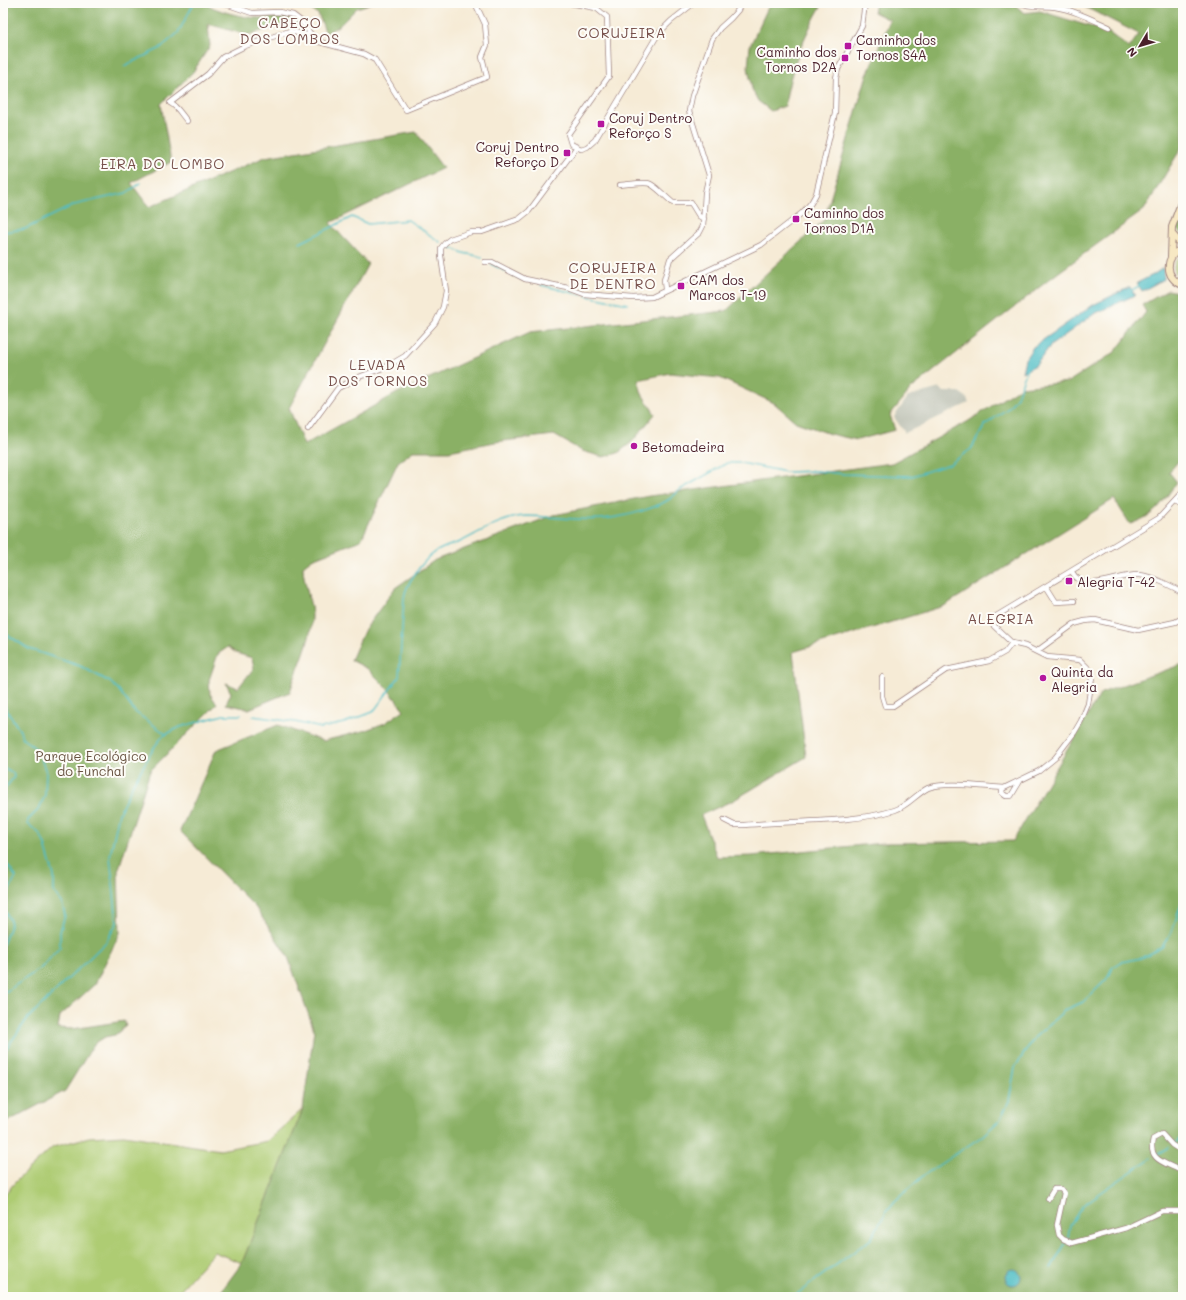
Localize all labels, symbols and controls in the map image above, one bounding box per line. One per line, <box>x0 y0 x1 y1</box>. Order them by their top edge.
district label: CABEÇO DOS LOMBOS <box>240 13 340 48</box>
district label: CORUJEIRA <box>578 23 666 42</box>
north arrow <box>1120 26 1160 66</box>
place label: Caminho dos Tornos S4A <box>856 31 936 63</box>
marker: Caminho dos Tornos S4A <box>843 41 853 51</box>
place label: Caminho dos Tornos D2A <box>757 43 837 75</box>
text: N <box>1123 45 1140 60</box>
marker: Caminho dos Tornos D2A <box>840 53 850 63</box>
place label: Coruj Dentro Reforço S <box>609 109 693 141</box>
marker: Coruj Dentro Reforço S <box>596 119 606 129</box>
place label: Coruj Dentro Reforço D <box>476 138 559 170</box>
marker: Coruj Dentro Reforço D <box>562 148 572 158</box>
district label: EIRA DO LOMBO <box>101 154 225 173</box>
place label: Caminho dos Tornos D1A <box>804 204 884 236</box>
marker: Caminho dos Tornos D1A <box>791 214 801 224</box>
district label: CORUJEIRA DE DENTRO <box>569 258 657 293</box>
place label: CAM dos Marcos T-19 <box>689 271 766 303</box>
marker: CAM dos Marcos T-19 <box>676 281 686 291</box>
district label: LEVADA DOS TORNOS <box>328 355 428 390</box>
place label: Betomadeira <box>642 438 725 455</box>
marker: Betomadeira <box>629 441 639 451</box>
place label: Alegria T-42 <box>1077 573 1155 590</box>
marker: Alegria T-42 <box>1064 576 1074 586</box>
district label: ALEGRIA <box>967 609 1035 628</box>
place label: Quinta da Alegria <box>1051 663 1114 695</box>
marker: Quinta da Alegria <box>1038 673 1048 683</box>
park label: Parque Ecológico do Funchal <box>36 747 147 779</box>

